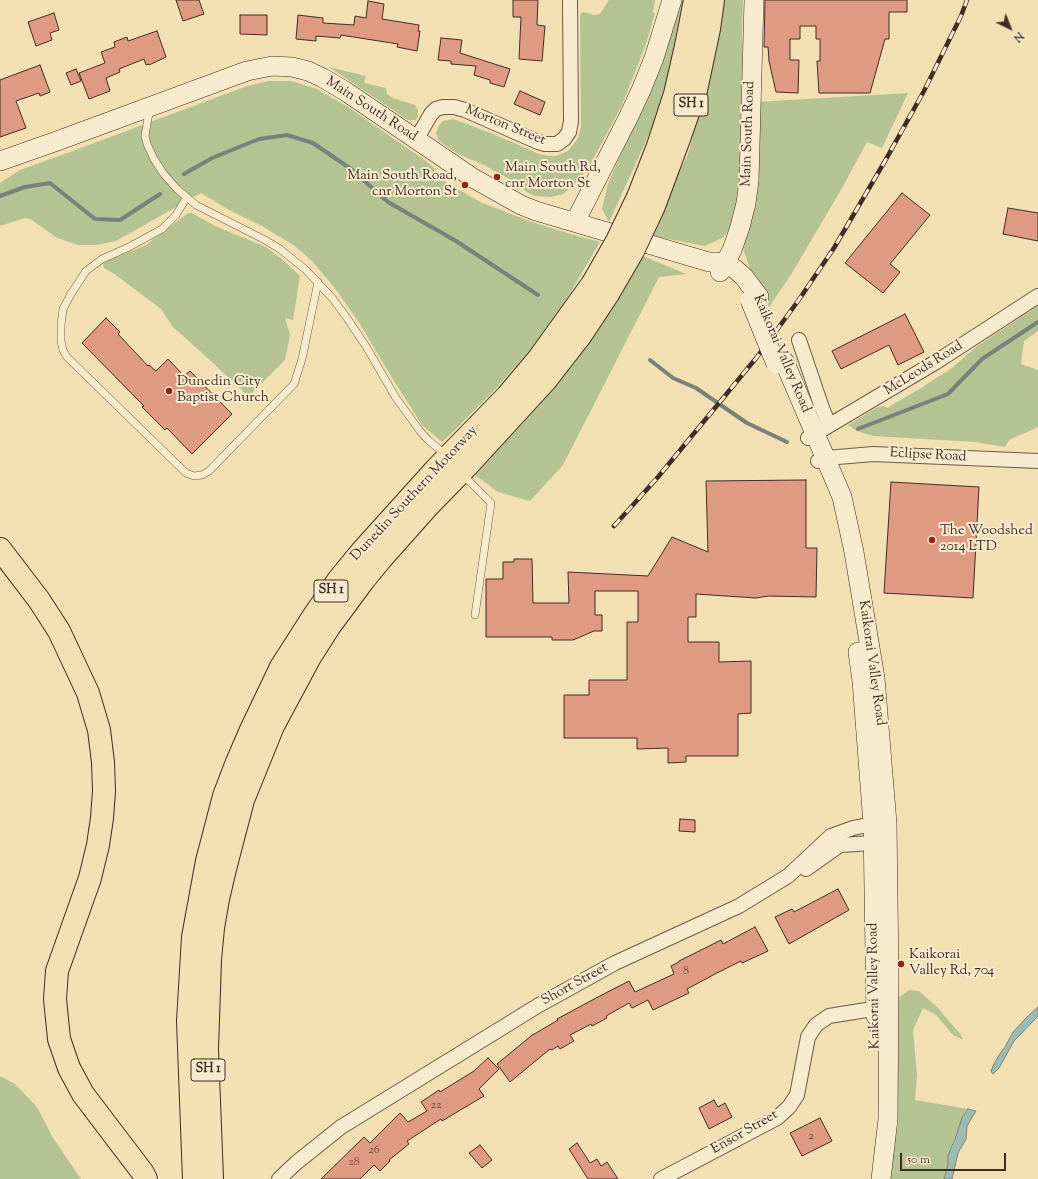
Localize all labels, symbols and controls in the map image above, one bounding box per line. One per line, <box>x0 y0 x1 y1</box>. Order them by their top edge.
north arrow <box>990 8 1030 48</box>
text: N <box>1010 28 1027 46</box>
street label: Main South Road <box>322 74 420 146</box>
street label: Main South Road <box>739 81 759 187</box>
road number: SH 1 <box>674 94 708 116</box>
street label: Morton Street <box>462 102 548 150</box>
place label: Main South Rd, cnr Morton St <box>505 161 601 194</box>
place label: Main South Road, cnr Morton St <box>347 169 457 202</box>
marker: Main South Rd, cnr Morton St <box>492 172 502 182</box>
marker: Main South Road, cnr Morton St <box>460 180 470 190</box>
street label: Kaikorai Valley Road <box>749 292 813 416</box>
street label: McLeods Road <box>882 338 966 400</box>
place label: Dunedin City Baptist Church <box>177 375 269 408</box>
marker: Dunedin City Baptist Church <box>164 386 174 396</box>
street label: Dunedin Southern Motorway <box>348 423 482 565</box>
street label: Eclipse Road <box>889 446 967 466</box>
place label: The Woodshed 2014 LTD <box>940 524 1033 556</box>
marker: The Woodshed 2014 LTD <box>927 535 937 545</box>
road number: SH 1 <box>314 580 348 602</box>
street label: Kaikorai Valley Road <box>854 599 888 727</box>
street label: Kaikorai Valley Road <box>865 923 885 1049</box>
place label: Kaikorai Valley Rd, 704 <box>909 948 994 980</box>
marker: Kaikorai Valley Rd, 704 <box>896 959 906 969</box>
street label: Short Street <box>539 960 611 1010</box>
house number: 8 <box>683 965 689 979</box>
road number: SH 1 <box>191 1059 225 1081</box>
house number: 22 <box>430 1099 442 1113</box>
street label: Ensor Street <box>709 1107 781 1159</box>
house number: 2 <box>808 1130 814 1144</box>
house number: 26 <box>368 1144 380 1158</box>
scale bar <box>902 1145 1008 1171</box>
text: 50 m <box>907 1151 930 1169</box>
house number: 28 <box>348 1156 360 1170</box>

